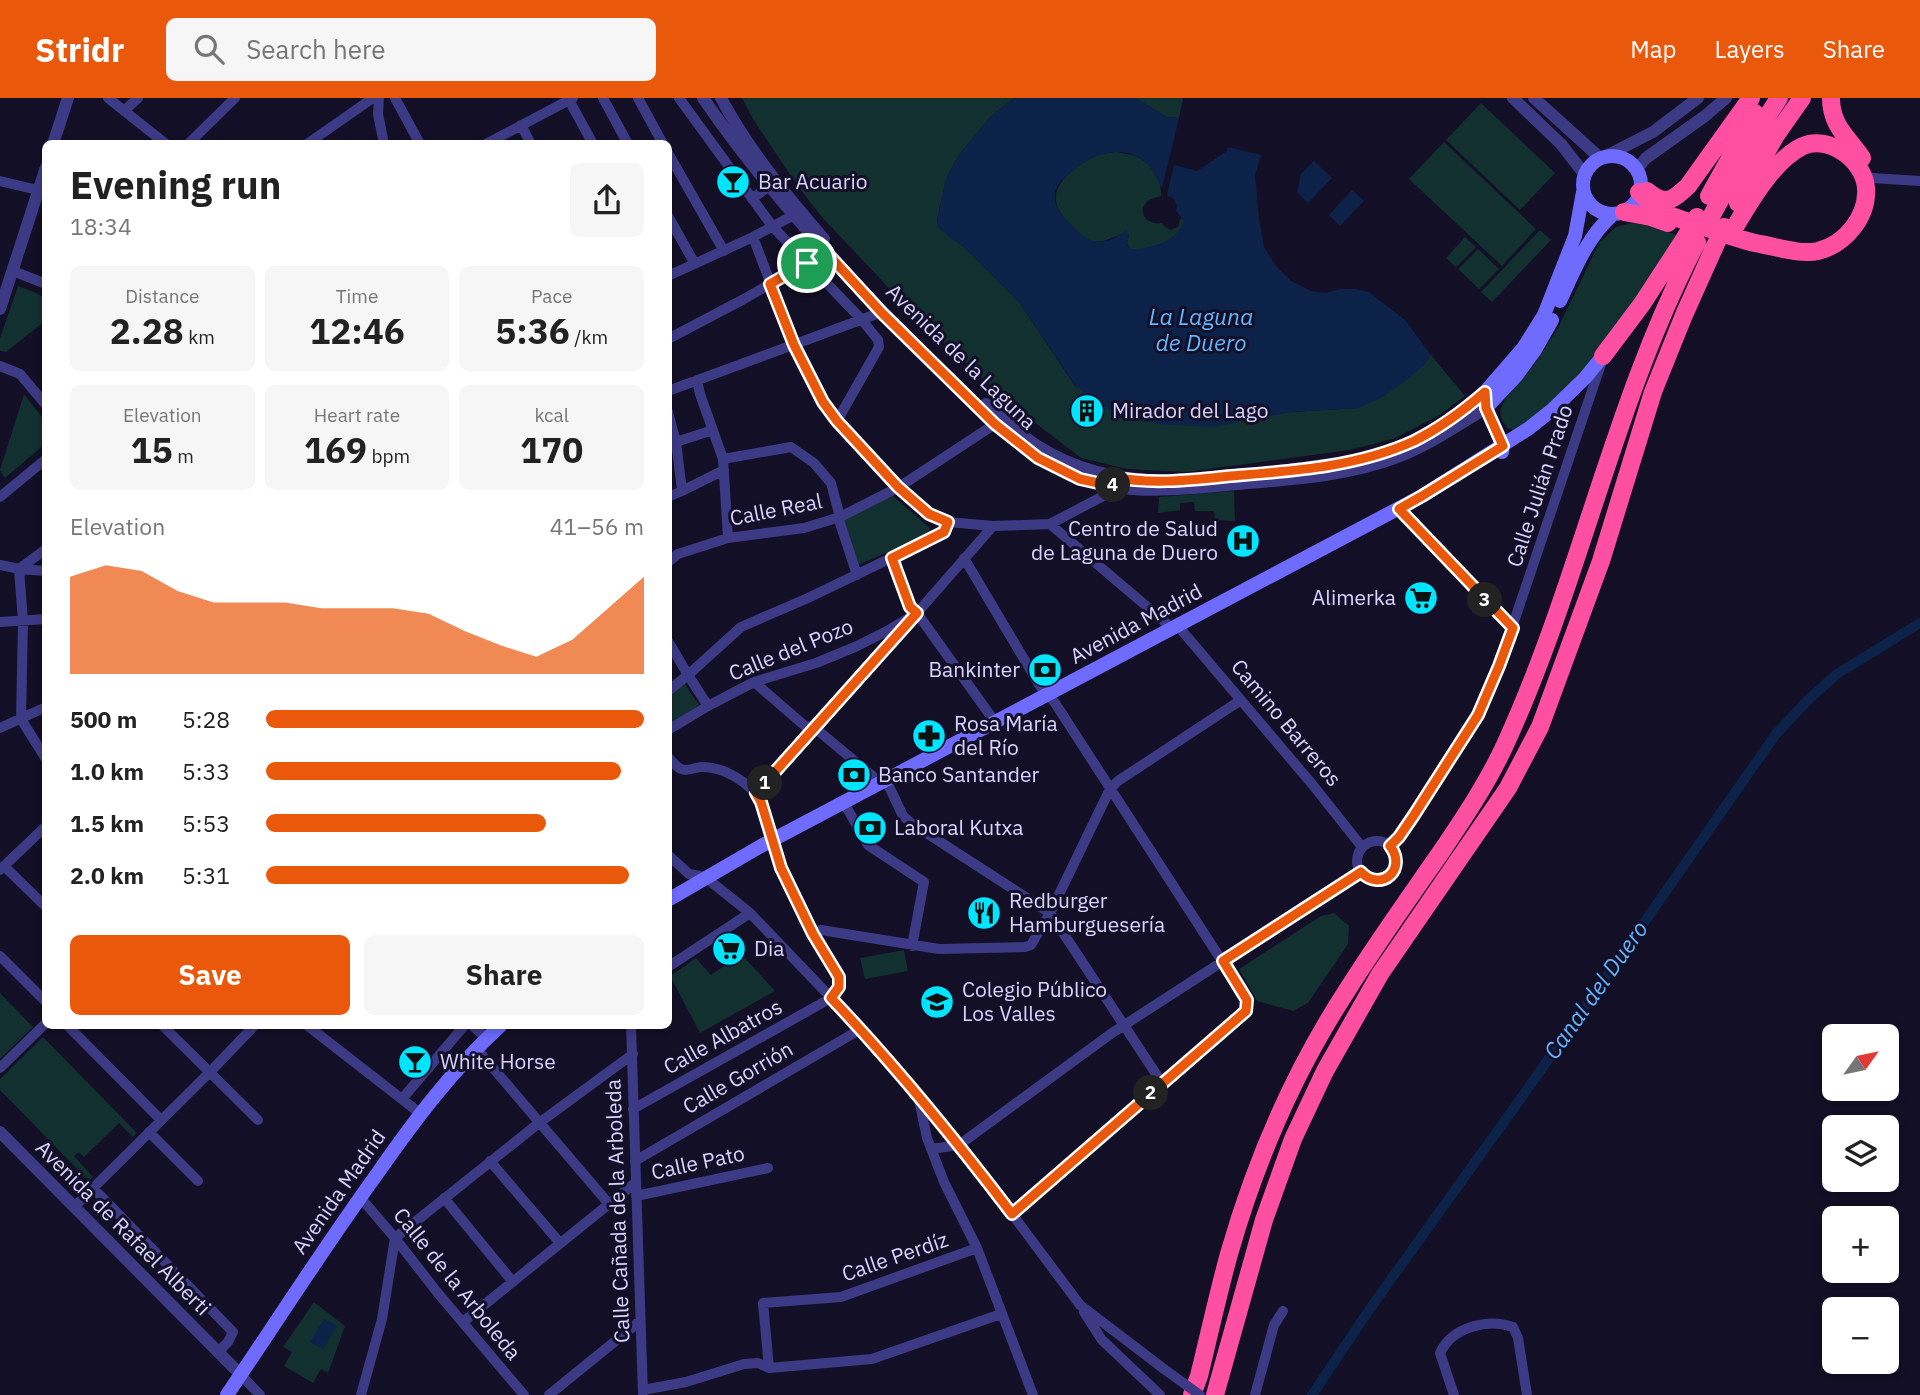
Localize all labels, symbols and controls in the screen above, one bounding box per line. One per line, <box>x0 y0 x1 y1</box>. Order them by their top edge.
search box <box>166 18 656 81</box>
text: Stridr <box>35 28 124 71</box>
icon: search <box>190 30 228 68</box>
text: Search here <box>246 32 386 66</box>
text: Map <box>1630 33 1677 65</box>
text: Layers <box>1715 33 1785 65</box>
text: Share <box>1823 33 1885 65</box>
text: Evening run <box>70 160 281 209</box>
button: share <box>570 163 644 237</box>
bar icon: Bar Acuario <box>714 163 752 201</box>
place label: Bar Acuario <box>758 167 867 195</box>
text: 18:34 <box>70 211 132 241</box>
pin <box>777 233 837 293</box>
icon: arrive <box>788 244 826 282</box>
street label: Avenida de la Laguna <box>881 277 1043 435</box>
text: Distance <box>125 284 199 308</box>
text: Time <box>336 284 378 308</box>
text: Pace <box>531 284 572 308</box>
water label: La Laguna de Duero <box>1149 301 1253 357</box>
text: 2.28 <box>110 308 184 354</box>
text: 12:46 <box>309 308 405 354</box>
text: 5:36 <box>495 308 570 354</box>
text: km <box>184 325 215 349</box>
text: /km <box>570 325 608 349</box>
building icon: Mirador del Lago <box>1068 392 1106 430</box>
place label: Mirador del Lago <box>1112 396 1269 424</box>
street label: Calle Julián Prado <box>1500 401 1578 570</box>
text: Elevation <box>123 403 202 427</box>
text: Heart rate <box>314 403 400 427</box>
text: kcal <box>534 403 569 427</box>
text: 15 <box>131 427 173 473</box>
text: 169 <box>304 427 367 473</box>
text: 170 <box>520 427 583 473</box>
text: m <box>173 444 194 468</box>
text: bpm <box>367 444 410 468</box>
pin: 4 <box>1096 468 1130 502</box>
text: 4 <box>1107 472 1118 496</box>
street label: Calle Real <box>727 486 825 532</box>
text: Elevation <box>70 511 165 541</box>
text: 41–56 m <box>550 511 644 541</box>
place label: Centro de Salud de Laguna de Duero <box>1031 514 1218 566</box>
hospital icon: Centro de Salud de Laguna de Duero <box>1224 522 1262 560</box>
street label: Avenida Madrid <box>1065 577 1206 670</box>
supermarket icon: Alimerka <box>1402 579 1440 617</box>
pin: 3 <box>1468 582 1502 618</box>
place label: Alimerka <box>1312 583 1396 611</box>
text: 3 <box>1479 587 1490 611</box>
street label: Calle del Pozo <box>724 611 857 687</box>
bank icon: Bankinter <box>1026 651 1064 689</box>
street label: Camino Barreros <box>1225 653 1348 792</box>
place label: Bankinter <box>928 655 1020 683</box>
text: 500 m <box>70 704 137 734</box>
text: 5:28 <box>182 704 230 734</box>
place label: Rosa María del Río <box>954 709 1058 761</box>
pharmacy icon: Rosa María del Río <box>910 717 948 755</box>
text: 1.0 km <box>70 756 144 786</box>
text: 5:33 <box>182 756 230 786</box>
bank icon: Banco Santander <box>835 756 873 794</box>
place label: Banco Santander <box>878 760 1040 788</box>
pin: 1 <box>748 766 782 800</box>
text: 1 <box>759 770 770 794</box>
text: 1.5 km <box>70 808 144 838</box>
text: 5:53 <box>182 808 230 838</box>
bank icon: Laboral Kutxa <box>851 809 889 847</box>
place label: Laboral Kutxa <box>894 813 1023 841</box>
text: 2.0 km <box>70 860 144 890</box>
text: 5:31 <box>182 860 230 890</box>
place label: Redburger Hamburguesería <box>1009 886 1165 938</box>
restaurant icon: Redburger Hamburguesería <box>965 894 1003 932</box>
water label: Canal del Duero <box>1536 914 1654 1064</box>
supermarket icon: Dia <box>710 930 748 968</box>
place label: Dia <box>754 934 785 962</box>
button: Save <box>70 935 350 1015</box>
button: Share <box>364 935 644 1015</box>
place label: Colegio Público Los Valles <box>962 975 1107 1027</box>
school or university icon: Colegio Público Los Valles <box>918 983 956 1021</box>
street label: Calle Albatros <box>658 992 787 1080</box>
north arrow <box>1822 1024 1899 1101</box>
map controls <box>1822 1024 1899 1374</box>
street label: Calle Gorrión <box>677 1034 798 1120</box>
bar icon: White Horse <box>396 1043 434 1081</box>
place label: White Horse <box>440 1047 556 1075</box>
pin: 2 <box>1134 1076 1168 1110</box>
street label: Calle Cañada de la Arboleda <box>598 1079 636 1343</box>
text: 2 <box>1145 1080 1156 1104</box>
button: layers <box>1822 1115 1899 1192</box>
street label: Avenida Madrid <box>285 1124 391 1259</box>
street label: Avenida de Rafael Alberti <box>30 1134 217 1321</box>
street label: Calle Pato <box>648 1138 747 1186</box>
street label: Calle de la Arboleda <box>388 1201 528 1365</box>
button: + <box>1822 1206 1899 1283</box>
street label: Calle Perdíz <box>838 1225 952 1287</box>
button: − <box>1822 1297 1899 1374</box>

